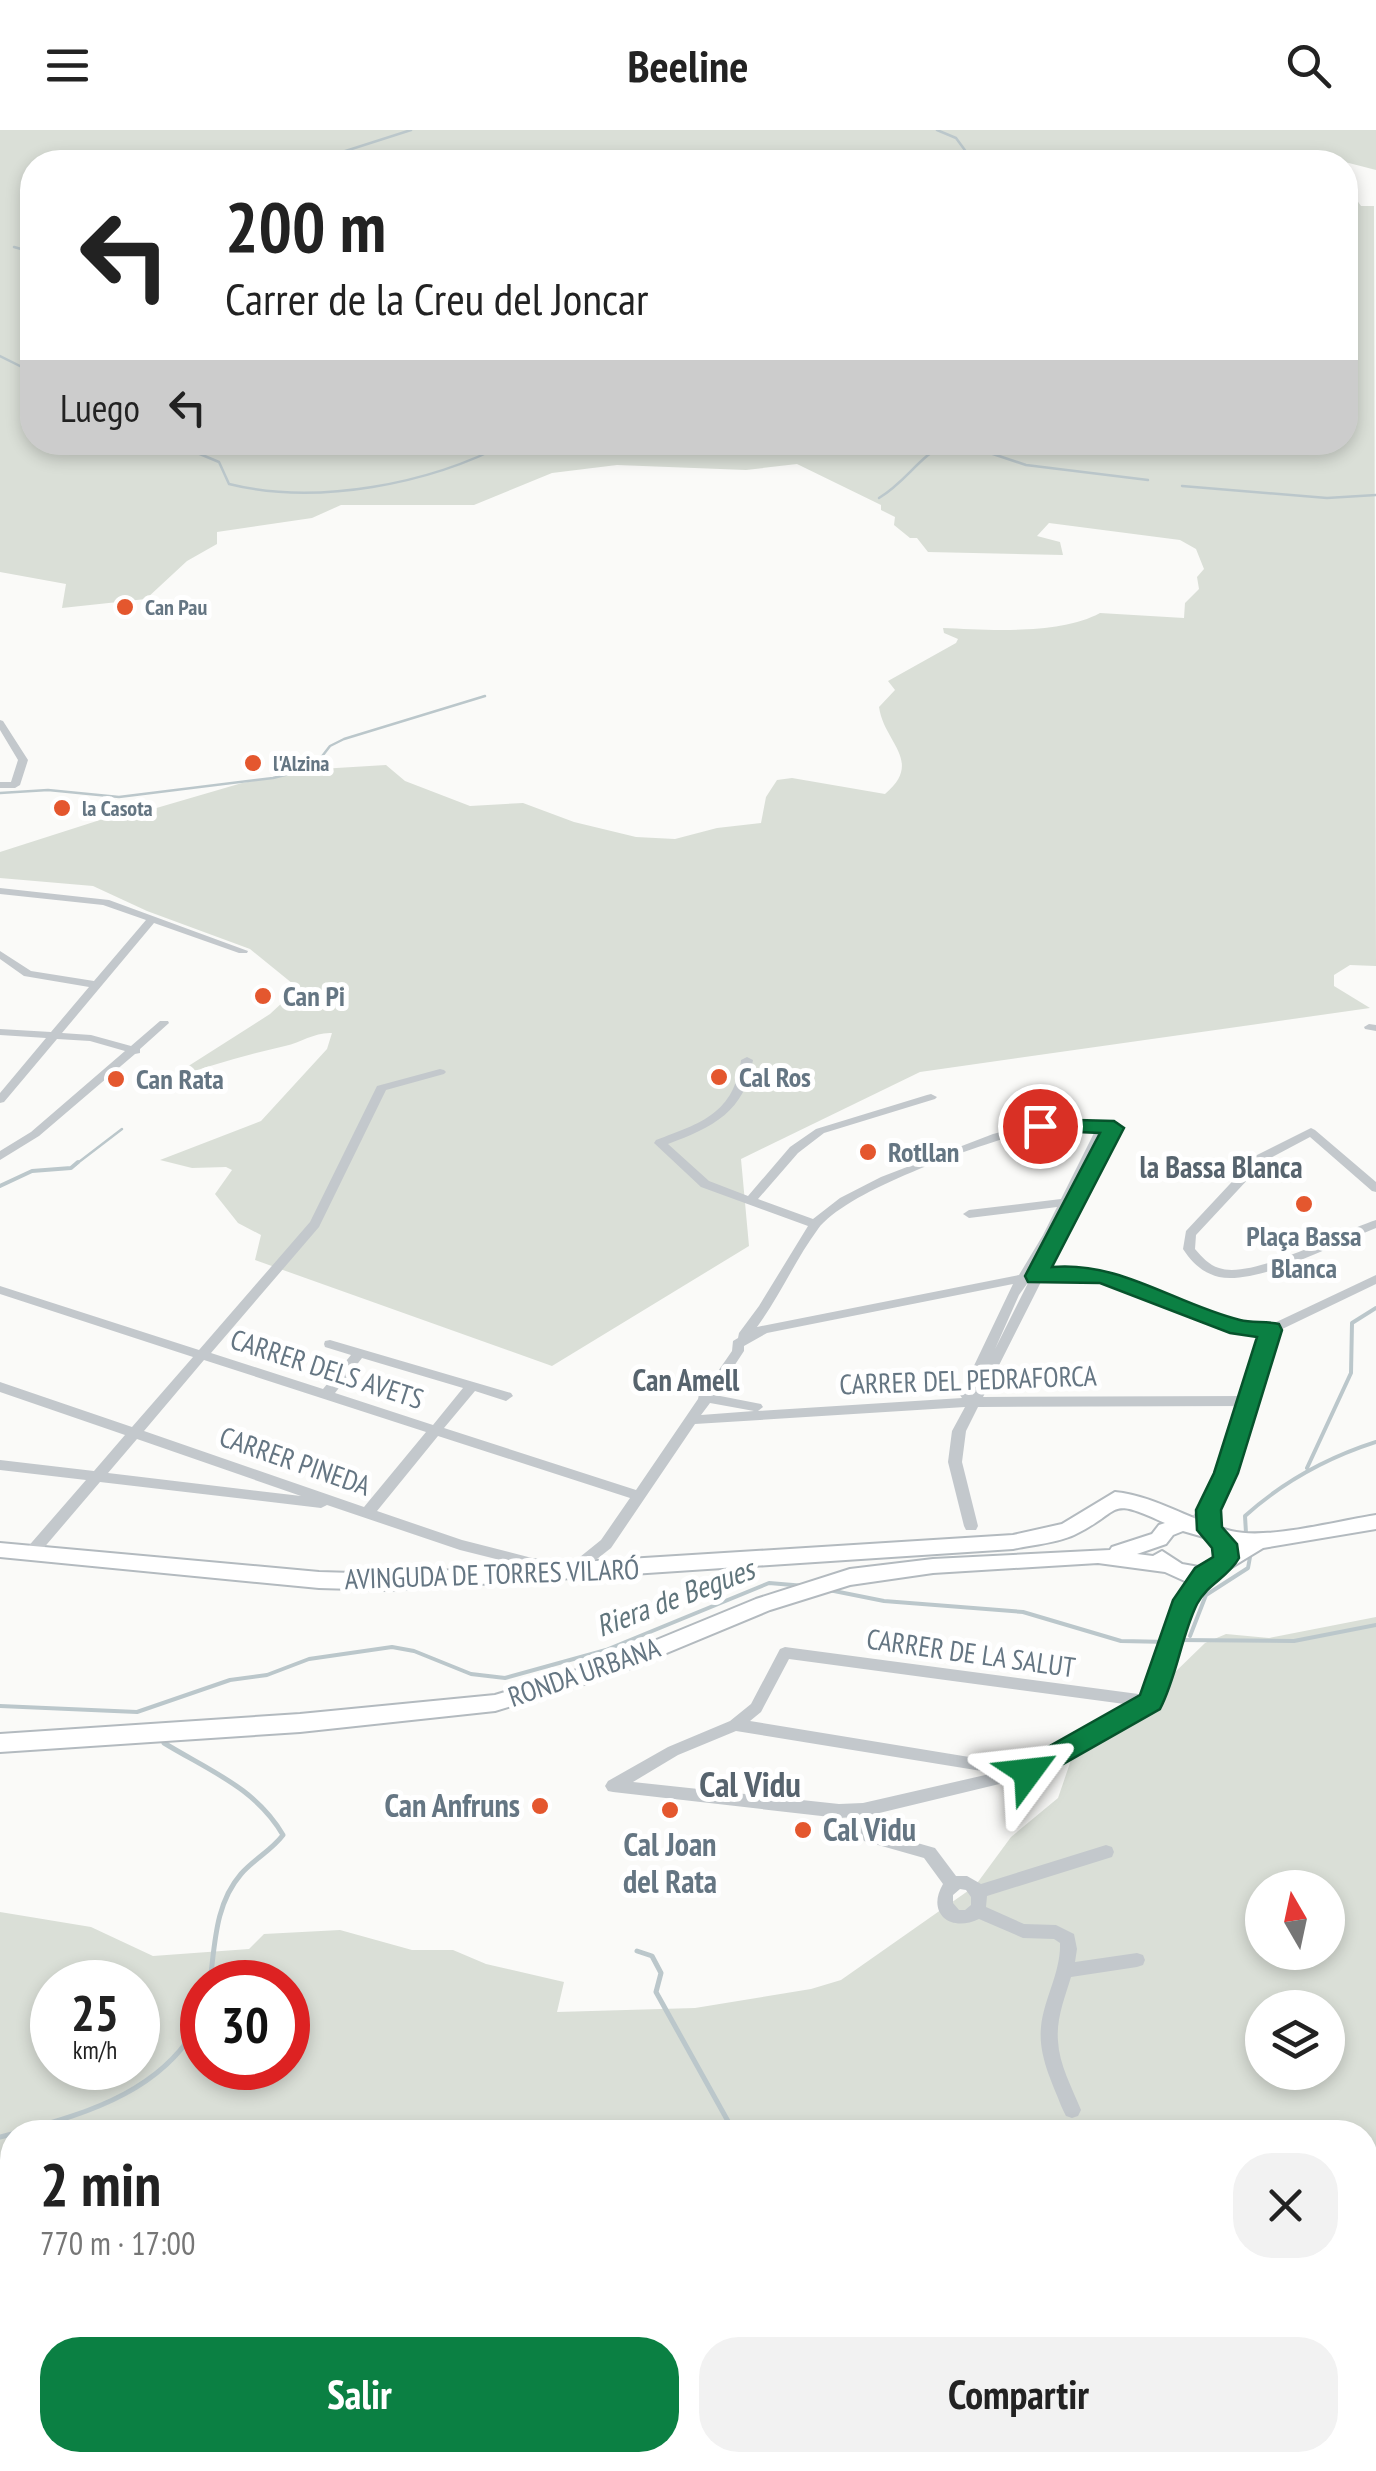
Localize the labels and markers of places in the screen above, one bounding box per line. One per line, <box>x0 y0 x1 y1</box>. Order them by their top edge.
place label: Can Pau <box>145 593 207 621</box>
marker: Can Pau <box>114 596 136 618</box>
place label: l'Alzina <box>273 749 329 777</box>
marker: l'Alzina <box>242 752 264 774</box>
place label: la Casota <box>82 794 153 822</box>
marker: la Casota <box>51 797 73 819</box>
place label: Can Pi <box>283 977 345 1014</box>
marker: Can Pi <box>252 985 274 1007</box>
place label: Cal Ros <box>739 1058 811 1095</box>
place label: Can Rata <box>136 1060 224 1097</box>
marker: Cal Ros <box>708 1066 730 1088</box>
marker: Can Rata <box>105 1068 127 1090</box>
pin <box>998 1084 1083 1169</box>
place label: Rotllan <box>888 1133 959 1170</box>
marker: Rotllan <box>857 1141 879 1163</box>
marker: Plaça Bassa Blanca <box>1293 1193 1315 1215</box>
place label: Plaça Bassa Blanca <box>1246 1217 1362 1286</box>
place label: Can Anfruns <box>384 1784 520 1826</box>
marker: Can Anfruns <box>529 1795 551 1817</box>
marker: Cal Joan del Rata <box>659 1799 681 1821</box>
place label: Cal Vidu <box>823 1808 916 1850</box>
marker: Cal Vidu <box>792 1819 814 1841</box>
place label: Cal Joan del Rata <box>623 1823 717 1902</box>

